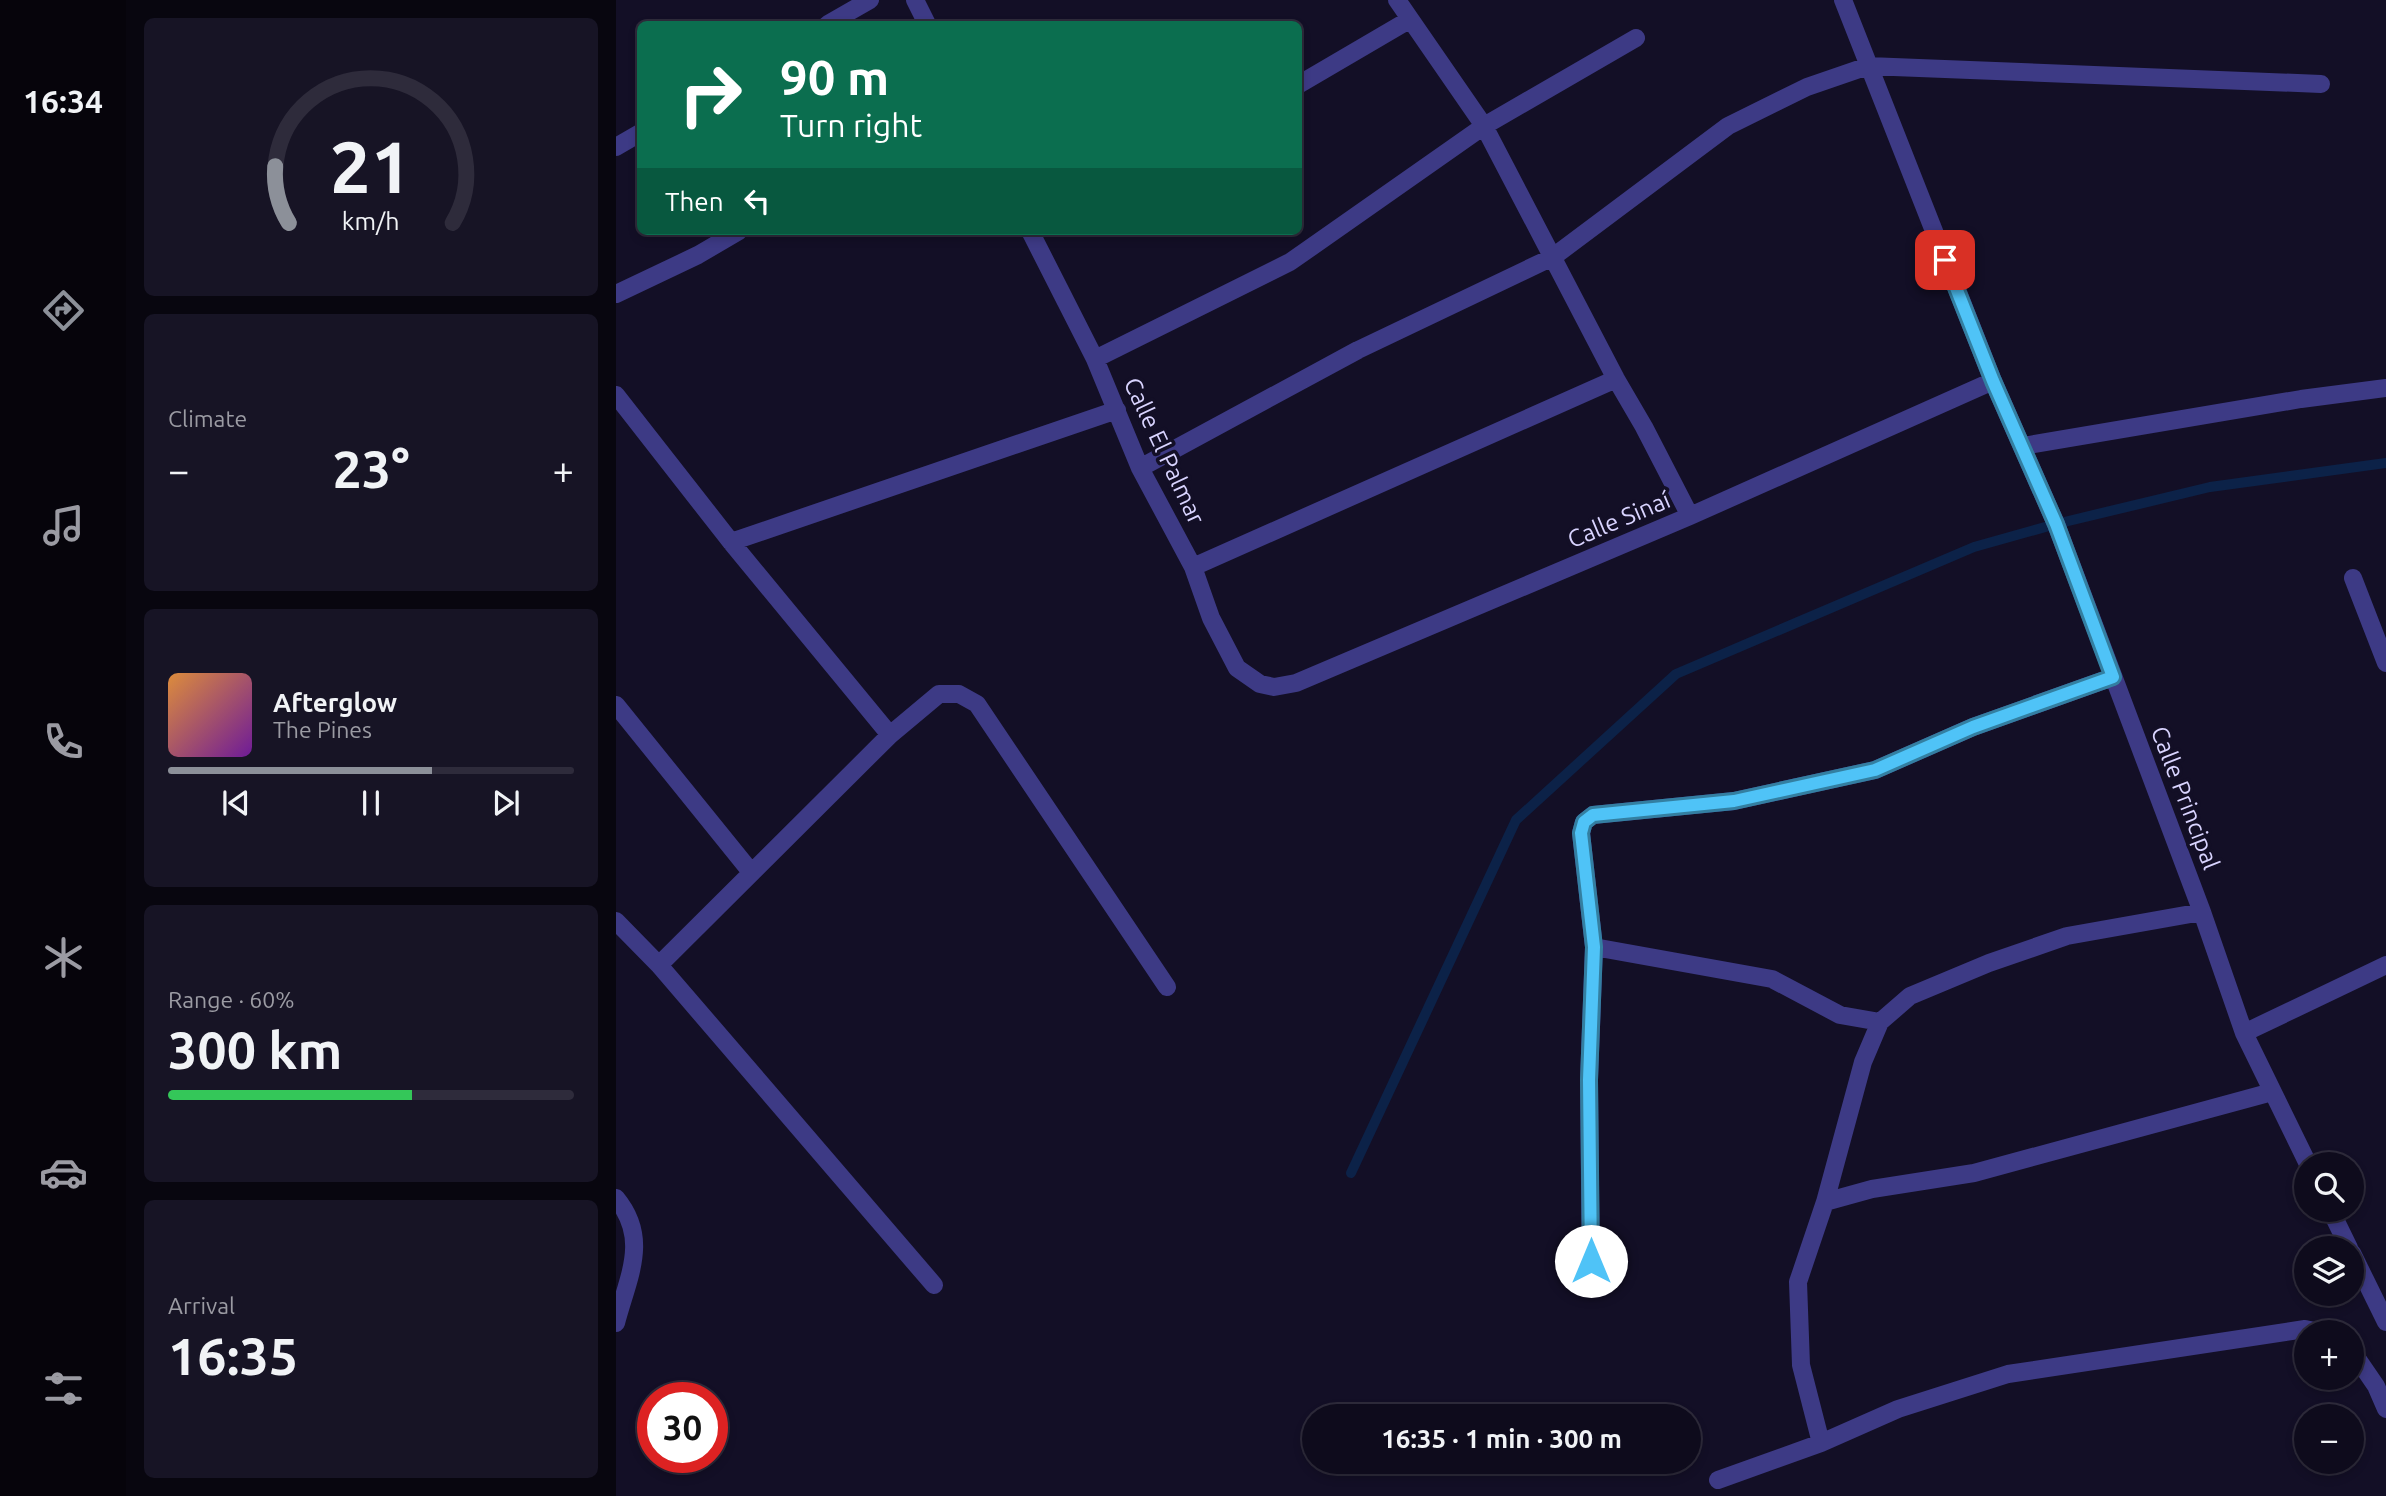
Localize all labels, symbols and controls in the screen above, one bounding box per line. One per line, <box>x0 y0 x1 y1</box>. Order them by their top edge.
icon: right <box>665 49 756 140</box>
text: 90 m <box>780 49 889 104</box>
text: 16:34 <box>23 83 103 119</box>
text: Turn right <box>780 107 922 143</box>
text: 21 <box>330 125 412 207</box>
icon: left <box>738 182 776 220</box>
text: Then <box>665 187 724 216</box>
text: km/h <box>342 207 400 235</box>
pin <box>1915 230 1975 290</box>
icon: arrive <box>1926 241 1964 279</box>
icon: directions <box>39 286 88 335</box>
street label: Calle El Palmar <box>1119 373 1210 528</box>
text: Climate <box>168 406 247 431</box>
text: 23° <box>332 440 410 498</box>
text: − <box>168 449 189 491</box>
text: + <box>553 449 574 491</box>
street label: Calle Sinaí <box>1564 485 1675 553</box>
icon: music <box>39 501 88 550</box>
text: Afterglow <box>273 688 397 717</box>
icon: phone <box>39 717 88 766</box>
text: The Pines <box>273 717 372 742</box>
street label: Calle Principal <box>2146 722 2225 873</box>
icon: previous <box>217 784 255 822</box>
icon: pause <box>352 784 390 822</box>
icon: next <box>487 784 525 822</box>
icon: climate <box>39 933 88 982</box>
text: Range · 60% <box>168 987 295 1012</box>
text: 300 km <box>168 1021 342 1079</box>
icon: car <box>39 1148 88 1197</box>
map controls <box>2294 1152 2364 1474</box>
button: search <box>2294 1152 2364 1222</box>
position arrow <box>1554 1224 1628 1298</box>
button: layers <box>2294 1236 2364 1306</box>
text: Arrival <box>168 1293 235 1318</box>
button: + <box>2294 1320 2364 1390</box>
text: 16:35 <box>168 1327 298 1385</box>
icon: filters <box>39 1364 88 1413</box>
speed limit sign: 30 <box>637 1382 728 1473</box>
button: − <box>2294 1404 2364 1474</box>
text: 16:35 · 1 min · 300 m <box>1381 1424 1622 1453</box>

